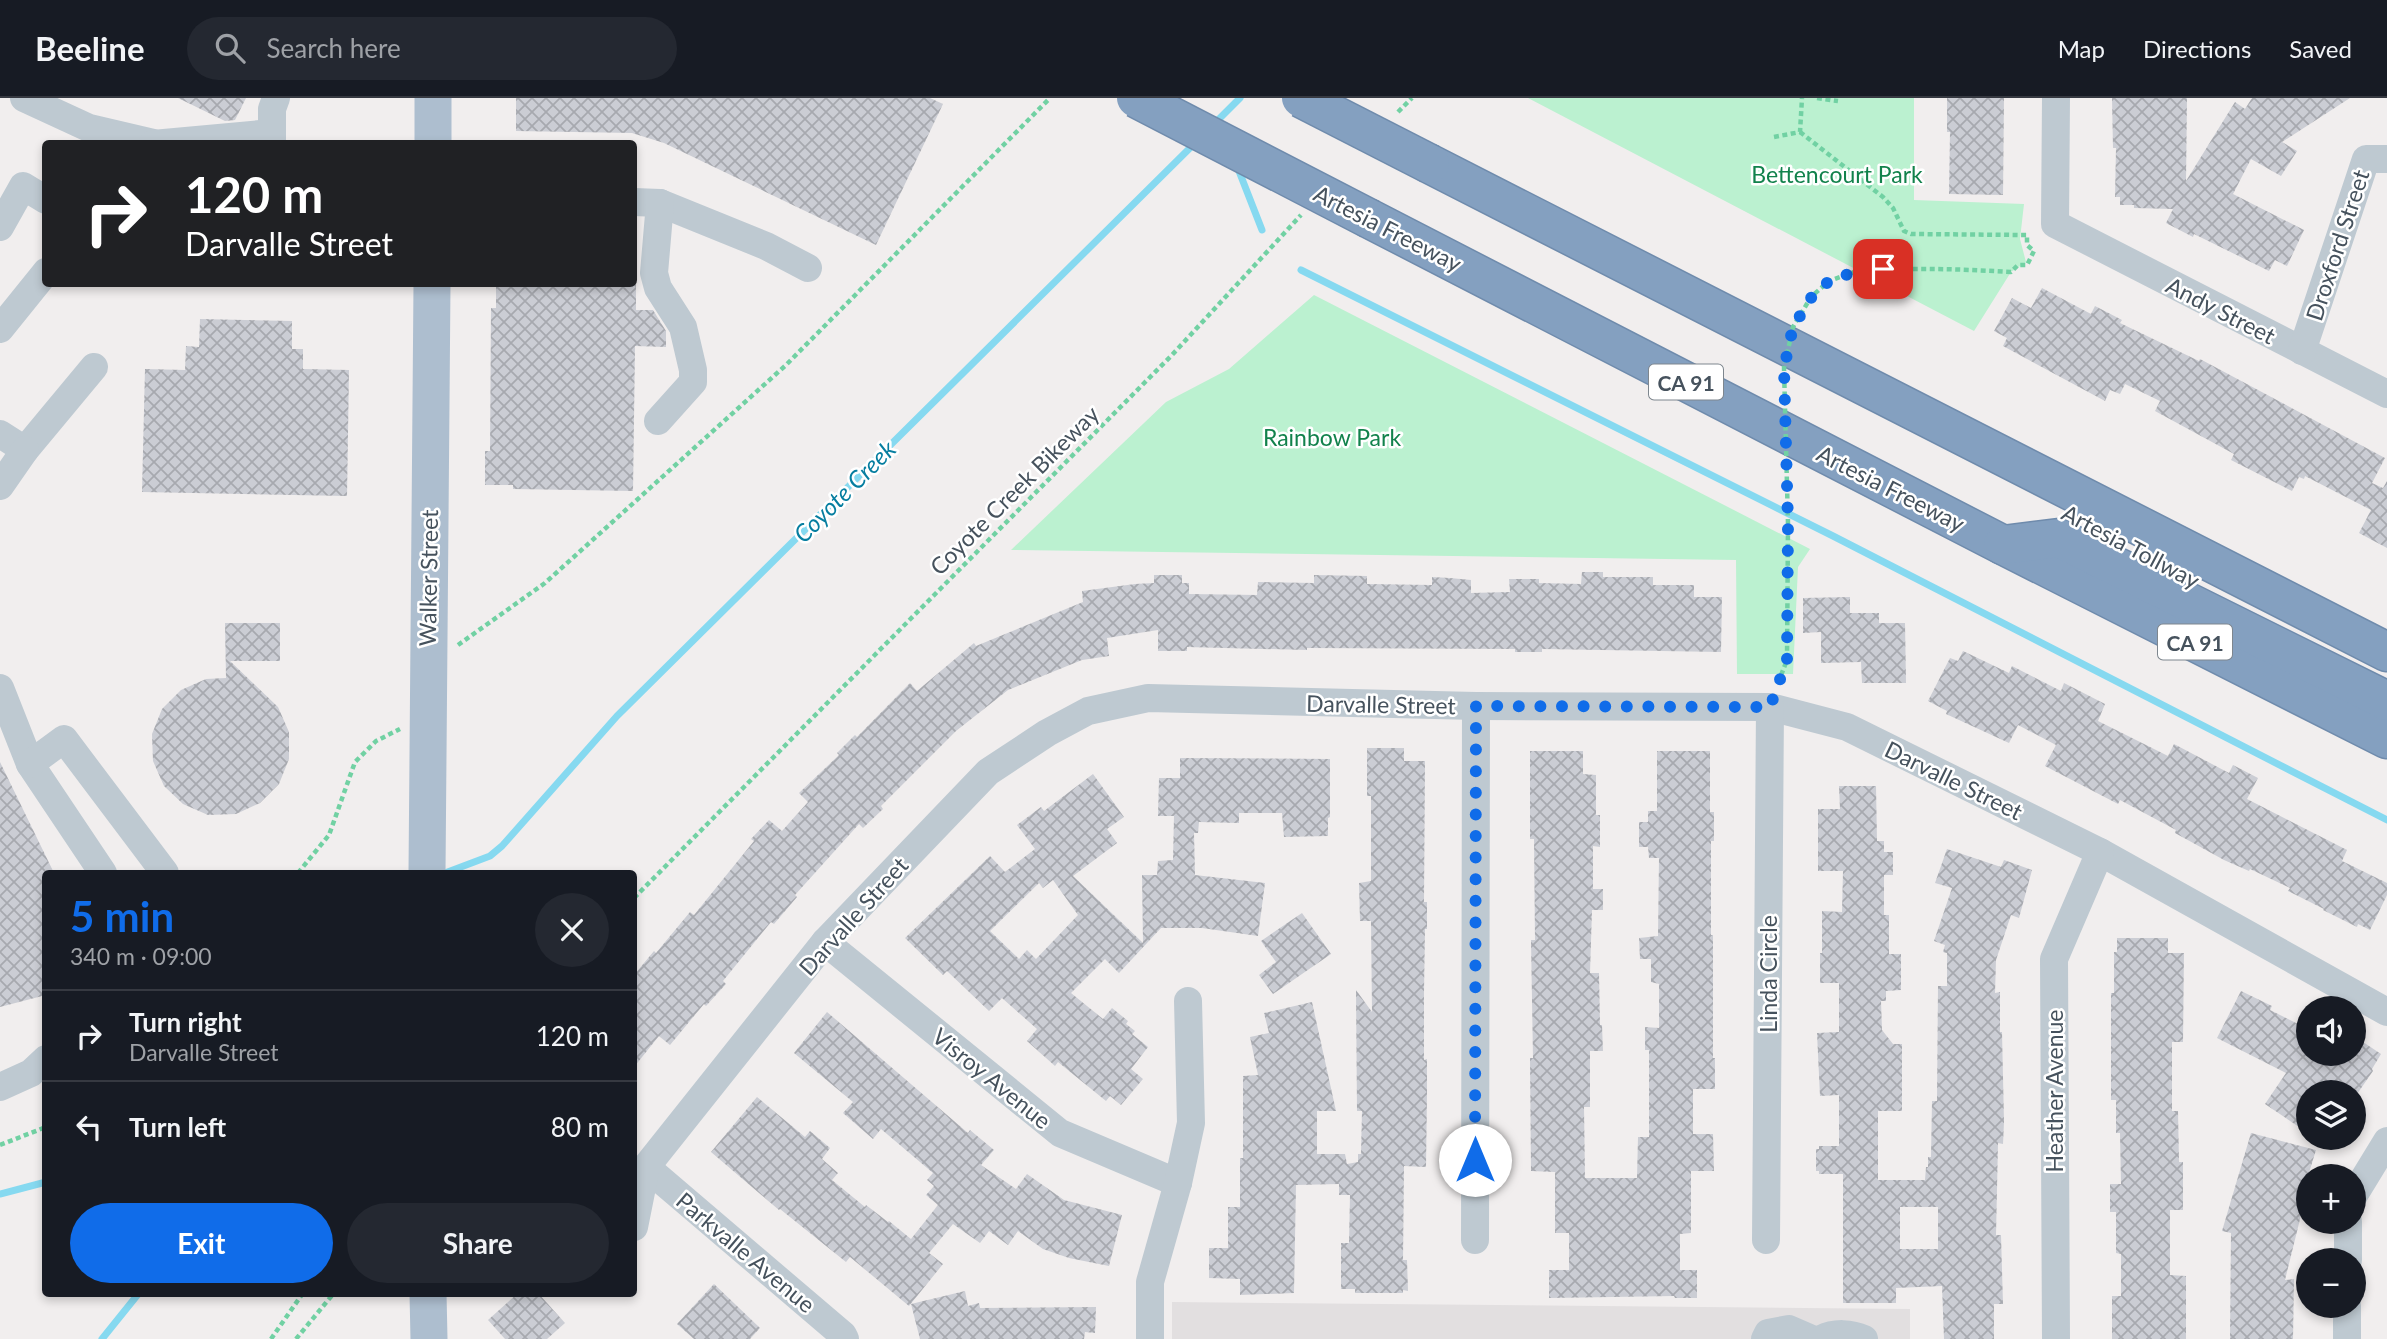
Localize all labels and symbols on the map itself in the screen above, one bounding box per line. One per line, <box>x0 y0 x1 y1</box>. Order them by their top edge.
park label: Bettencourt Park <box>1751 160 1923 188</box>
street label: Droxford Street <box>2299 165 2375 324</box>
street label: Artesia Freeway <box>1309 179 1467 277</box>
pin <box>1853 239 1913 299</box>
street label: Andy Street <box>2162 271 2281 350</box>
road number: CA 91 <box>1649 364 1723 400</box>
street label: Coyote Creek Bikeway <box>924 400 1104 580</box>
park label: Rainbow Park <box>1263 423 1401 451</box>
water label: Coyote Creek <box>787 434 901 548</box>
street label: Artesia Freeway <box>1812 439 1970 537</box>
street label: Artesia Tollway <box>2057 498 2205 594</box>
street label: Walker Street <box>413 509 443 647</box>
road number: CA 91 <box>2158 624 2232 660</box>
street label: Darvalle Street <box>1306 689 1457 719</box>
street label: Darvalle Street <box>1881 735 2028 826</box>
street label: Darvalle Street <box>793 851 914 981</box>
street label: Linda Circle <box>1754 915 1782 1033</box>
street label: Heather Avenue <box>2040 1010 2068 1173</box>
street label: Visroy Avenue <box>927 1022 1057 1134</box>
position arrow <box>1438 1123 1512 1197</box>
street label: Parkvalle Avenue <box>671 1186 821 1318</box>

